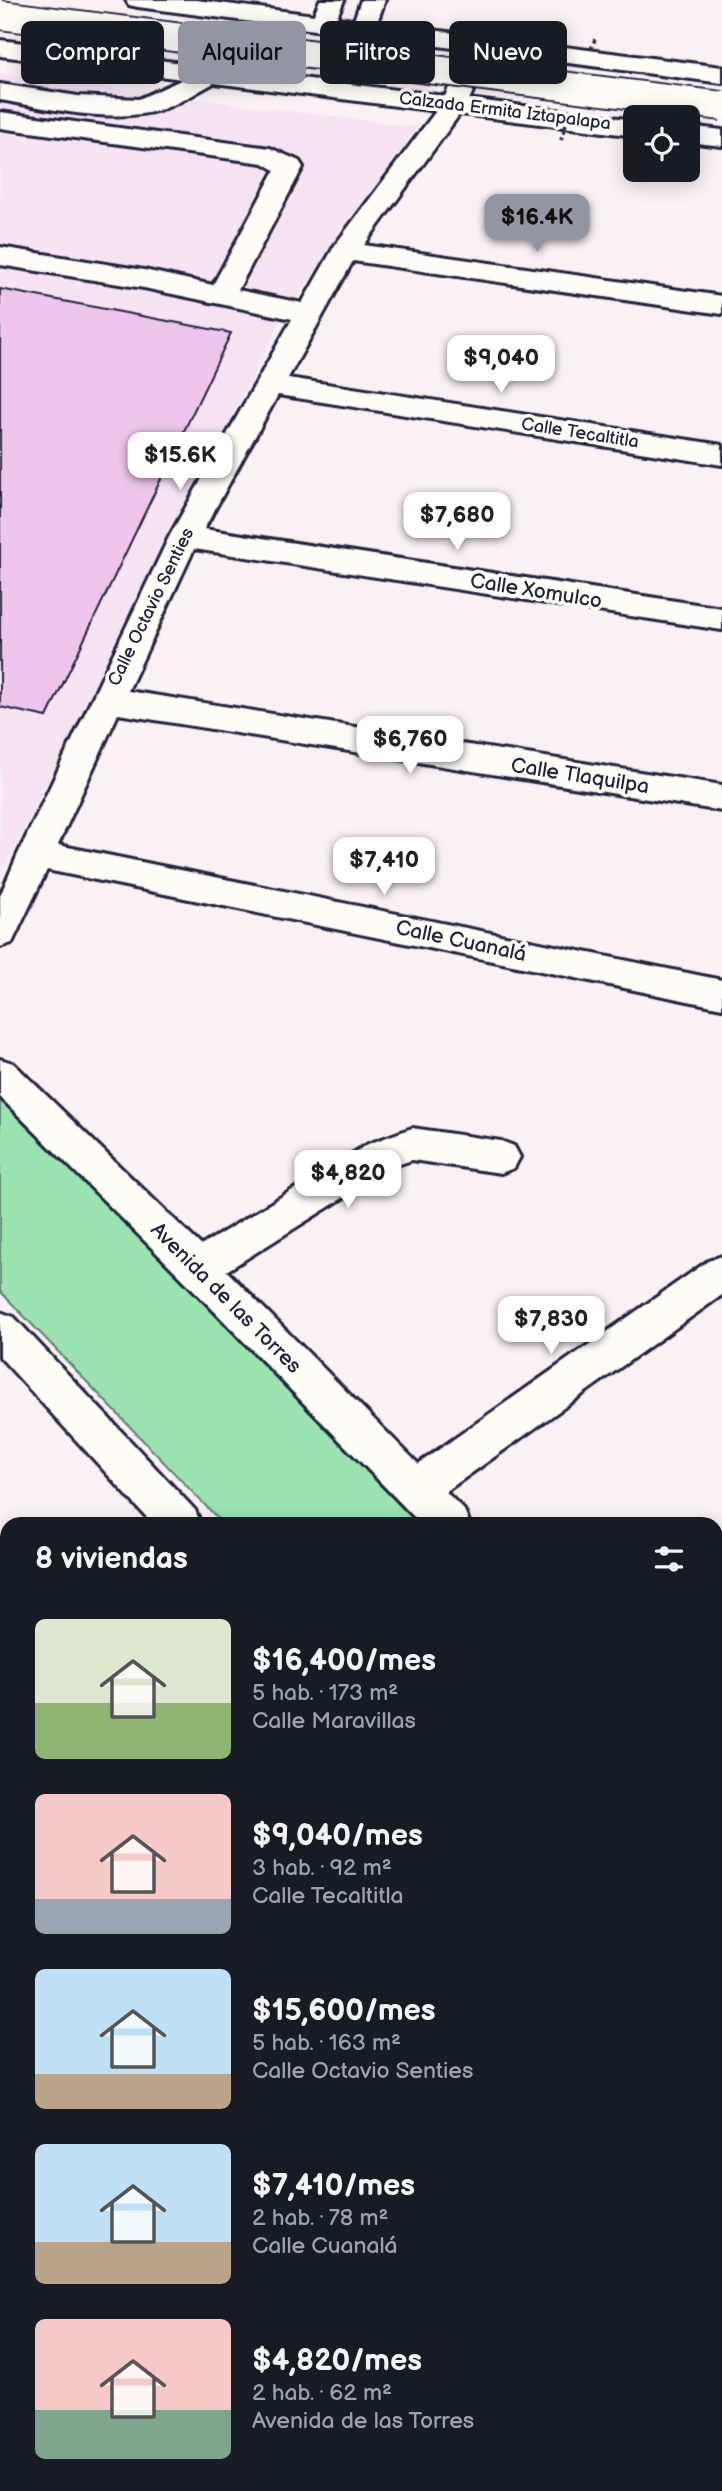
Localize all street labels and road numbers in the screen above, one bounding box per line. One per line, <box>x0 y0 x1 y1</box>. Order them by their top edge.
street label: Calzada Ermita Iztapalapa <box>398 88 612 134</box>
street label: Calle Tecaltitla <box>520 413 640 453</box>
street label: Calle Octavio Senties <box>104 524 198 689</box>
street label: Calle Xomulco <box>468 568 604 614</box>
street label: Calle Tlaquilpa <box>509 753 651 799</box>
street label: Calle Cuanalá <box>393 915 529 967</box>
street label: Avenida de las Torres <box>145 1217 307 1379</box>

